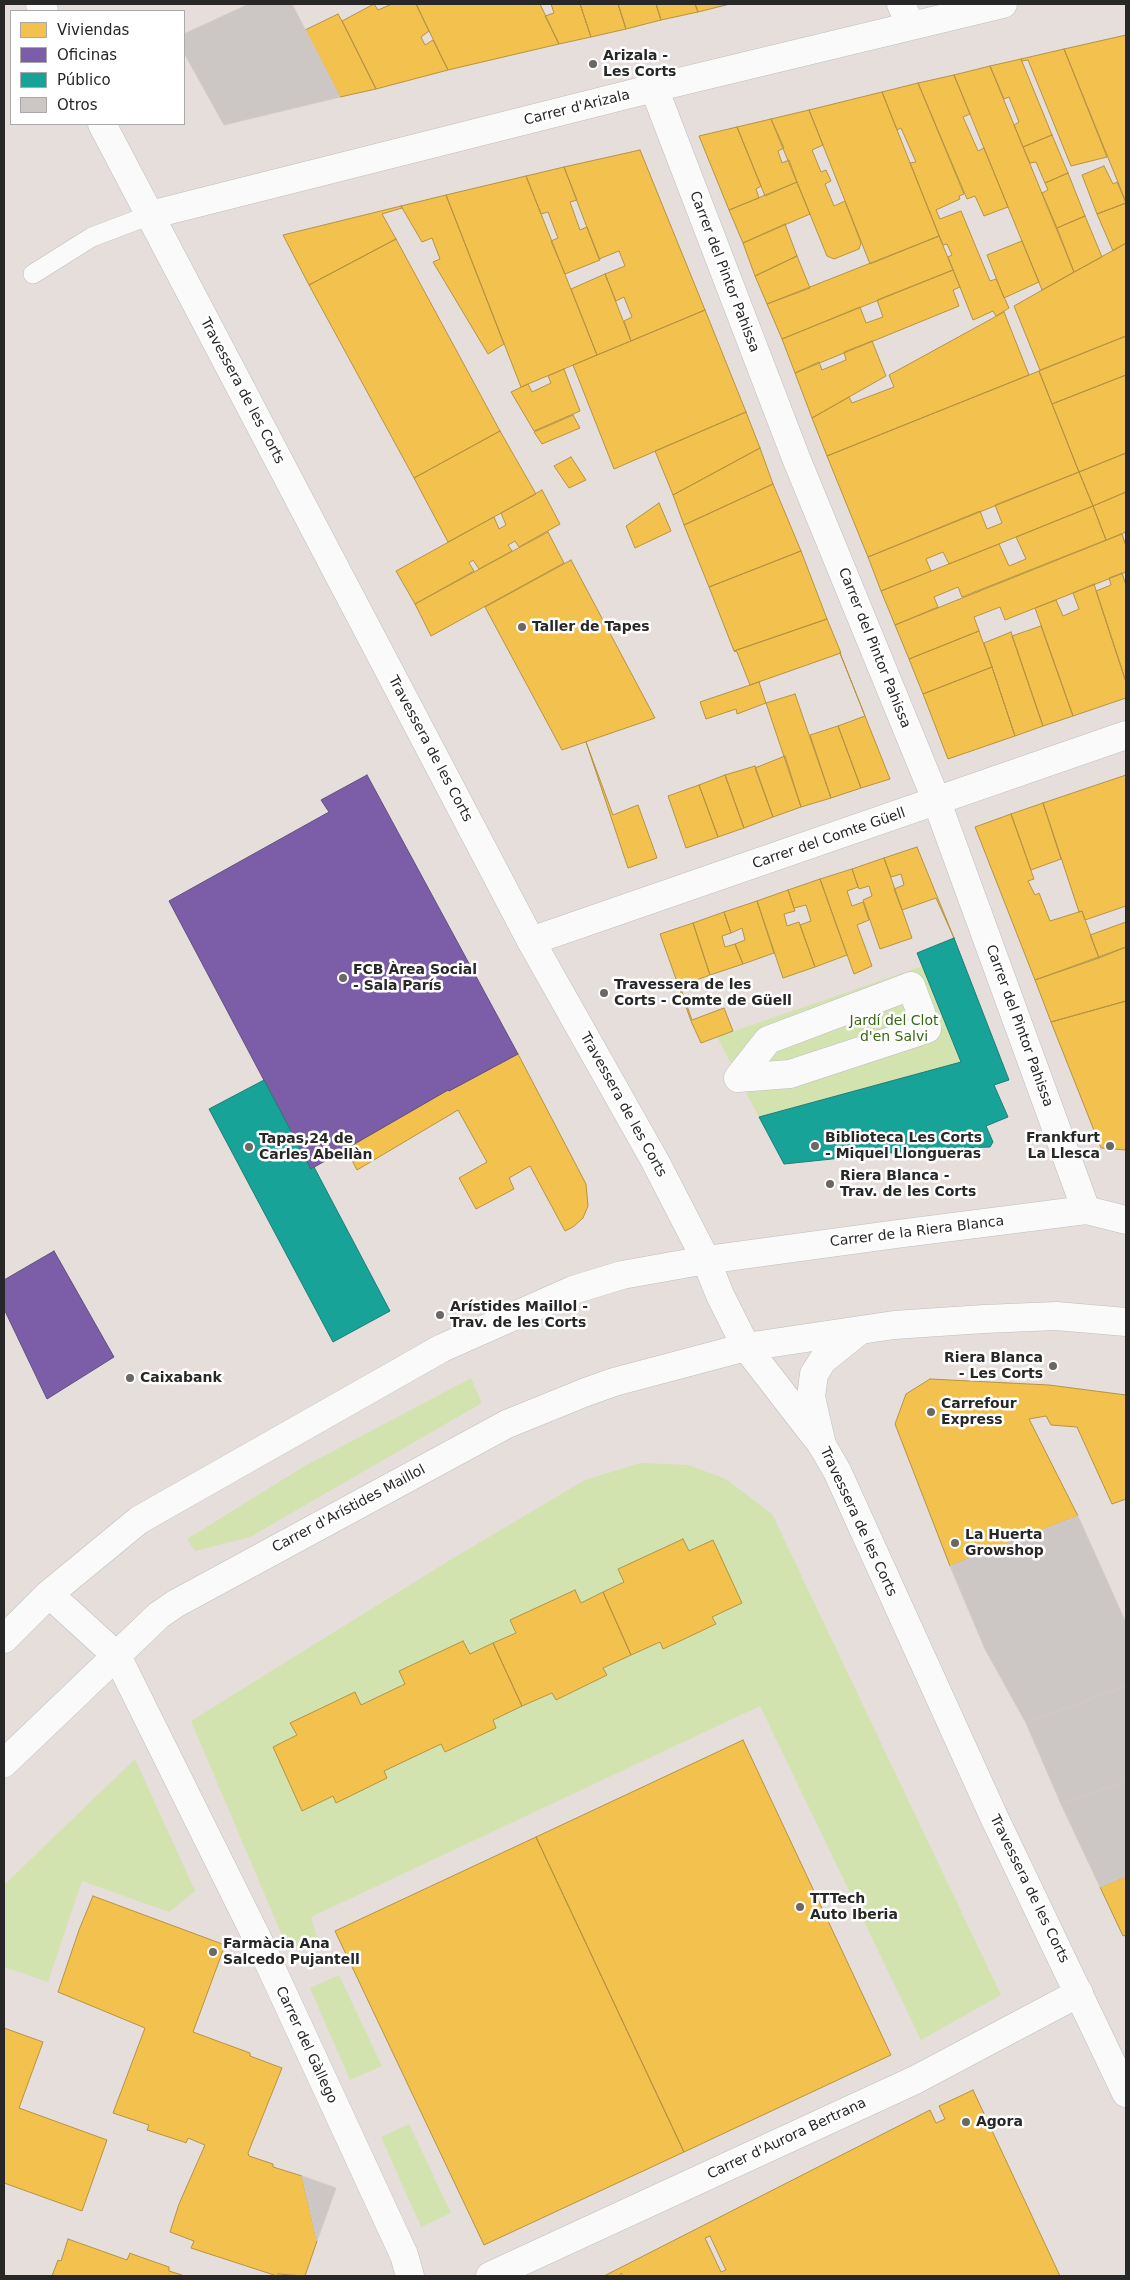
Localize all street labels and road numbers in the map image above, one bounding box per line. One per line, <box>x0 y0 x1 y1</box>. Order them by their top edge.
street label: Carrer d'Arizala <box>522 87 632 129</box>
street label: Carrer del Pintor Pahissa <box>685 189 763 355</box>
street label: Travessera de les Corts <box>196 315 288 467</box>
street label: Carrer del Pintor Pahissa <box>834 565 914 731</box>
street label: Travessera de les Corts <box>384 673 476 825</box>
street label: Carrer del Comte Güell <box>750 805 908 873</box>
street label: Carrer del Pintor Pahissa <box>982 943 1056 1109</box>
street label: Travessera de les Corts <box>576 1030 670 1180</box>
street label: Carrer de la Riera Blanca <box>829 1213 1005 1251</box>
street label: Travessera de les Corts <box>816 1445 900 1599</box>
street label: Carrer d'Arístides Maillol <box>270 1461 428 1557</box>
street label: Travessera de les Corts <box>986 1812 1072 1966</box>
street label: Carrer del Gàllego <box>271 1984 341 2106</box>
street label: Carrer d'Aurora Bertrana <box>705 2095 869 2183</box>

